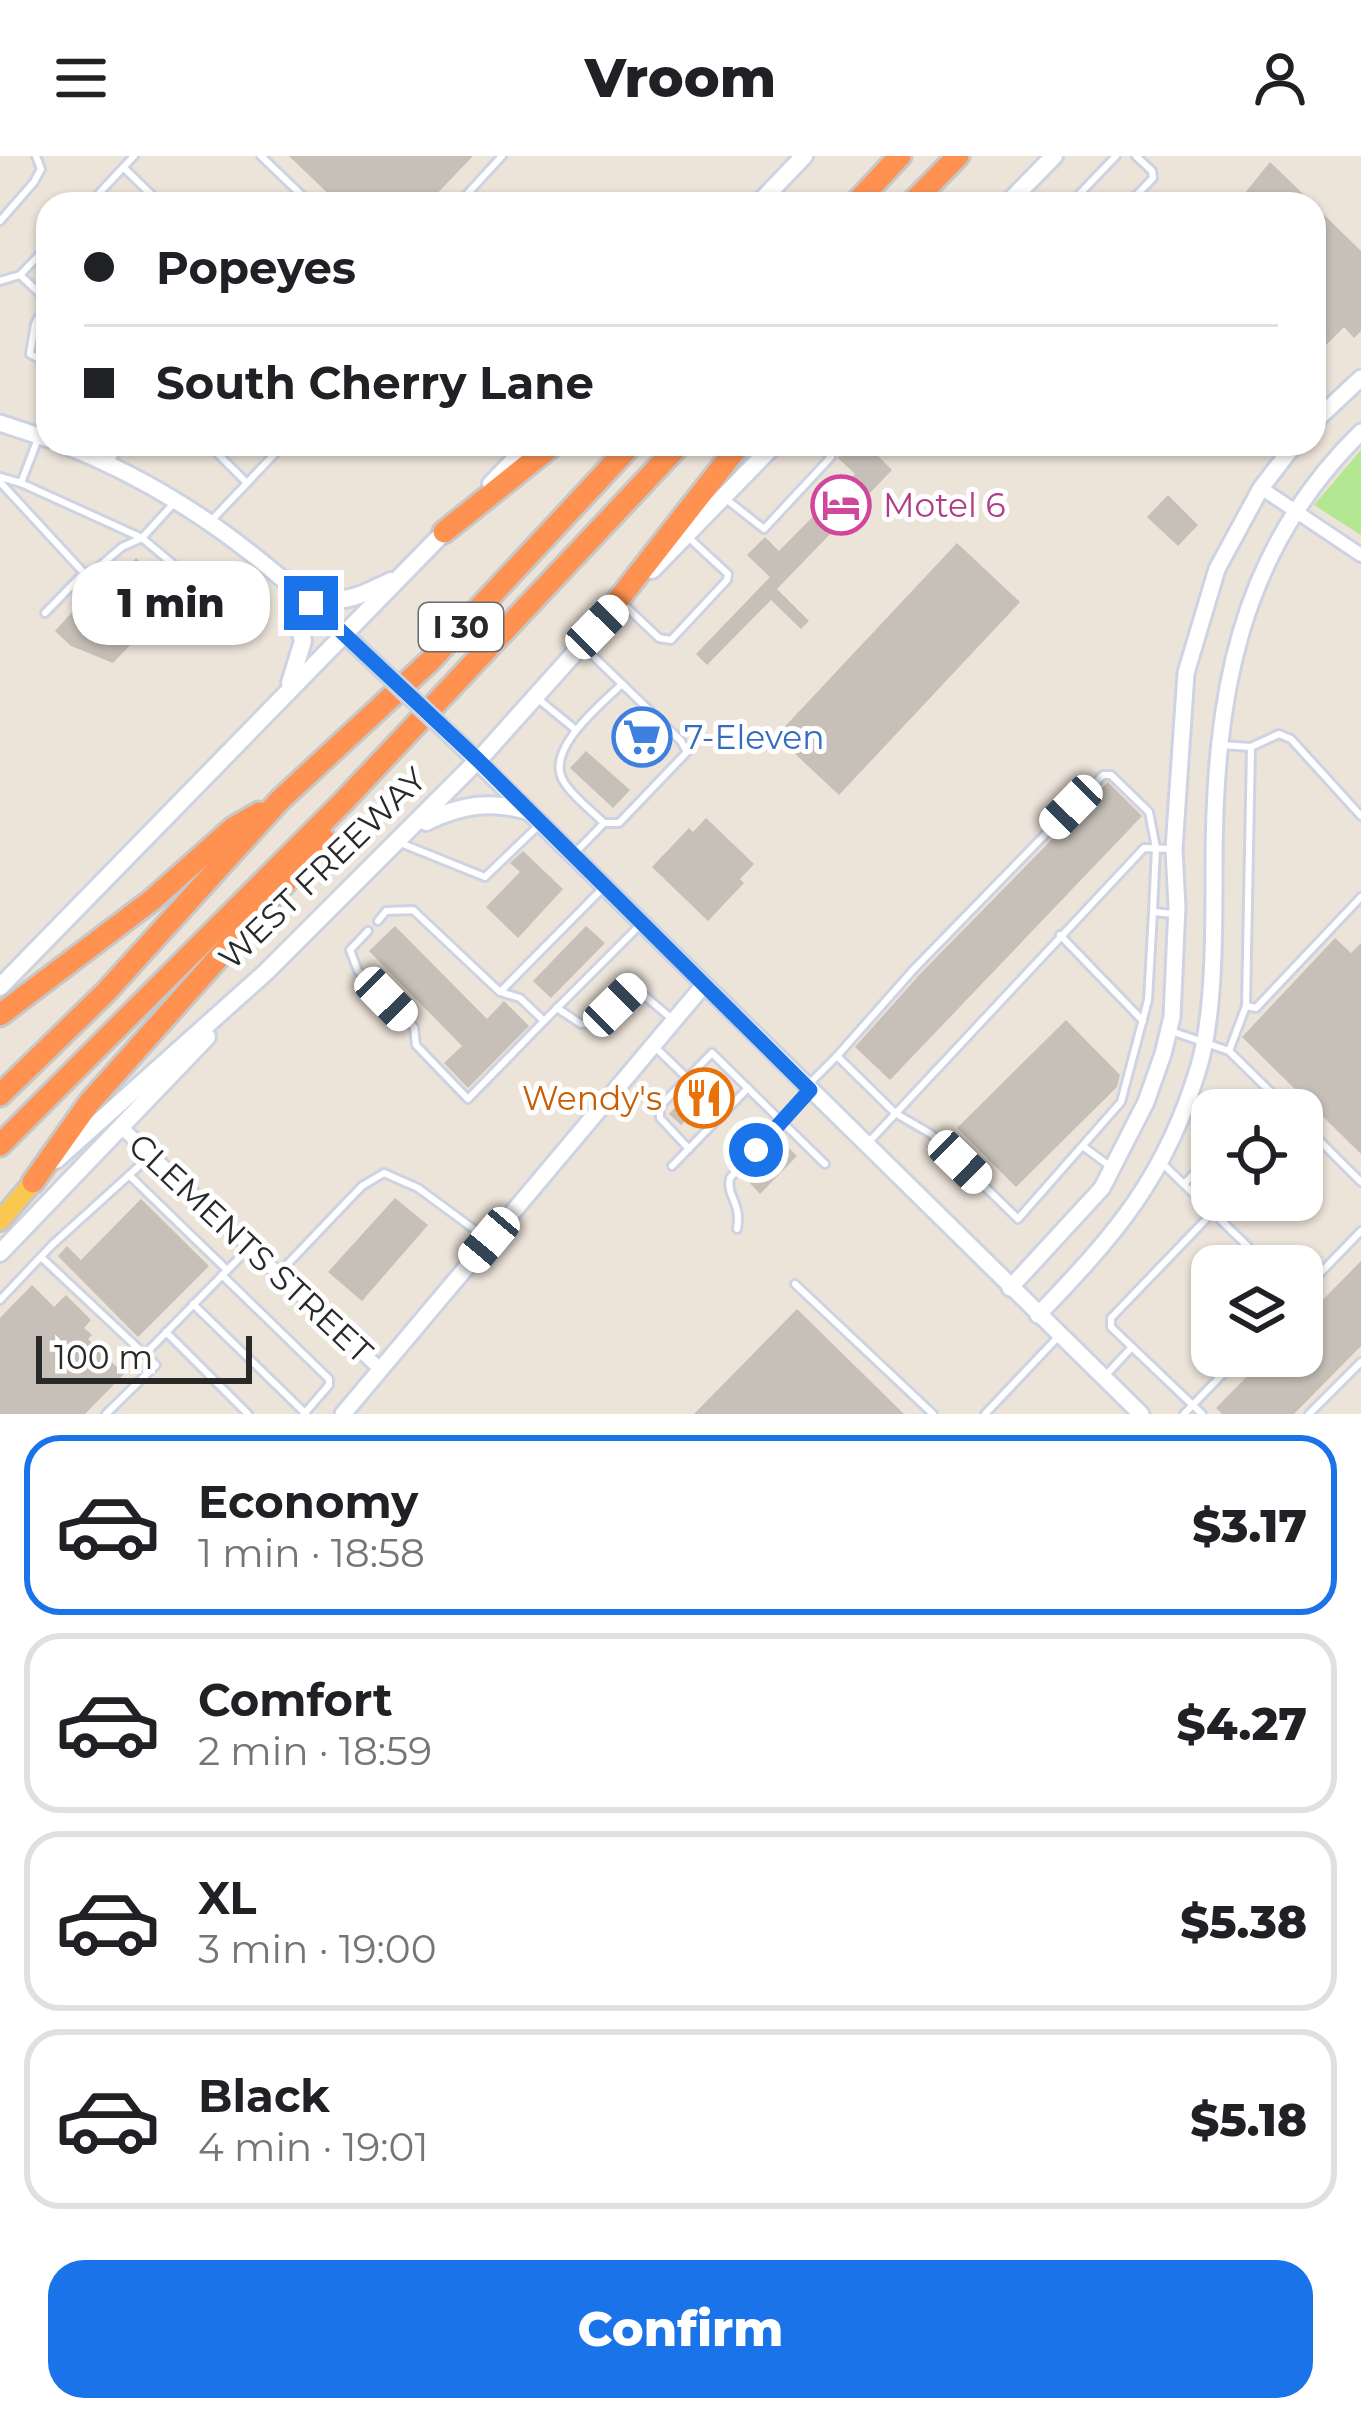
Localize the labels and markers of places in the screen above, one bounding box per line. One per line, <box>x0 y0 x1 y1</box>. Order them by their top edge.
hotel icon: Motel 6 <box>810 474 872 536</box>
place label: Motel 6 <box>883 485 1006 525</box>
supermarket icon: 7-Eleven <box>611 706 673 768</box>
place label: 7-Eleven <box>684 717 825 757</box>
restaurant icon: Wendy's <box>673 1067 735 1129</box>
place label: Wendy's <box>522 1078 662 1118</box>

